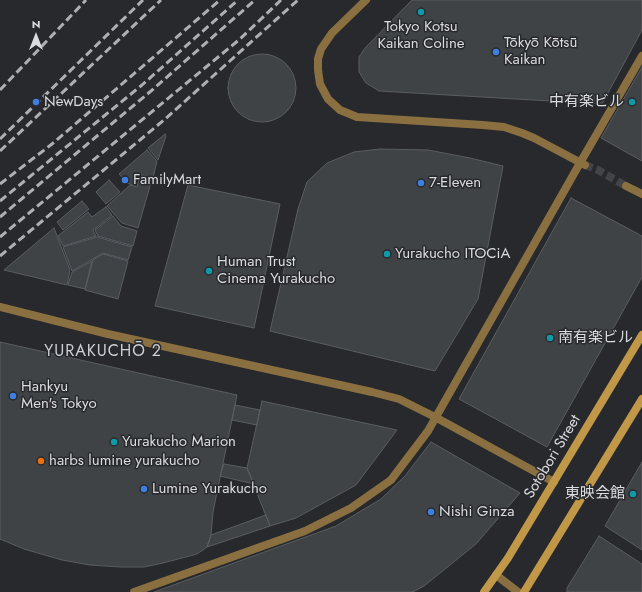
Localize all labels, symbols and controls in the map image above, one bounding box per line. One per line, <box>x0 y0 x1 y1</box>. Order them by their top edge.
marker: Tokyo Kotsu Kaikan Coline <box>416 7 426 17</box>
north arrow <box>16 16 56 56</box>
text: N <box>32 16 40 32</box>
place label: Tokyo Kotsu Kaikan Coline <box>377 18 465 53</box>
place label: Tōkyō Kōtsū Kaikan <box>504 34 577 69</box>
marker: Tōkyō Kōtsū Kaikan <box>491 47 501 57</box>
place label: NewDays <box>44 93 103 111</box>
place label: 中有楽ビル <box>549 93 624 111</box>
marker: NewDays <box>31 97 41 107</box>
marker: 中有楽ビル <box>627 97 637 107</box>
place label: FamilyMart <box>133 171 201 189</box>
place label: 7-Eleven <box>429 174 481 192</box>
marker: FamilyMart <box>120 175 130 185</box>
marker: 7-Eleven <box>416 178 426 188</box>
place label: Yurakucho ITOCiA <box>395 245 510 263</box>
marker: Yurakucho ITOCiA <box>382 249 392 259</box>
place label: Human Trust Cinema Yurakucho <box>217 253 335 288</box>
marker: Human Trust Cinema Yurakucho <box>204 266 214 276</box>
place label: 南有楽ビル <box>558 329 633 347</box>
marker: 南有楽ビル <box>545 333 555 343</box>
district label: YURAKUCHŌ 2 <box>44 342 162 362</box>
place label: Hankyu Men's Tokyo <box>21 378 97 413</box>
marker: Hankyu Men's Tokyo <box>8 391 18 401</box>
street label: Sotobori Street <box>521 412 585 502</box>
place label: Yurakucho Marion <box>122 433 236 451</box>
marker: Yurakucho Marion <box>109 437 119 447</box>
place label: harbs lumine yurakucho <box>49 452 200 470</box>
marker: harbs lumine yurakucho <box>36 456 46 466</box>
place label: Lumine Yurakucho <box>152 480 267 498</box>
marker: Lumine Yurakucho <box>139 484 149 494</box>
place label: 東映会館 <box>565 485 625 503</box>
marker: 東映会館 <box>628 489 638 499</box>
place label: Nishi Ginza <box>439 503 514 521</box>
marker: Nishi Ginza <box>426 507 436 517</box>

